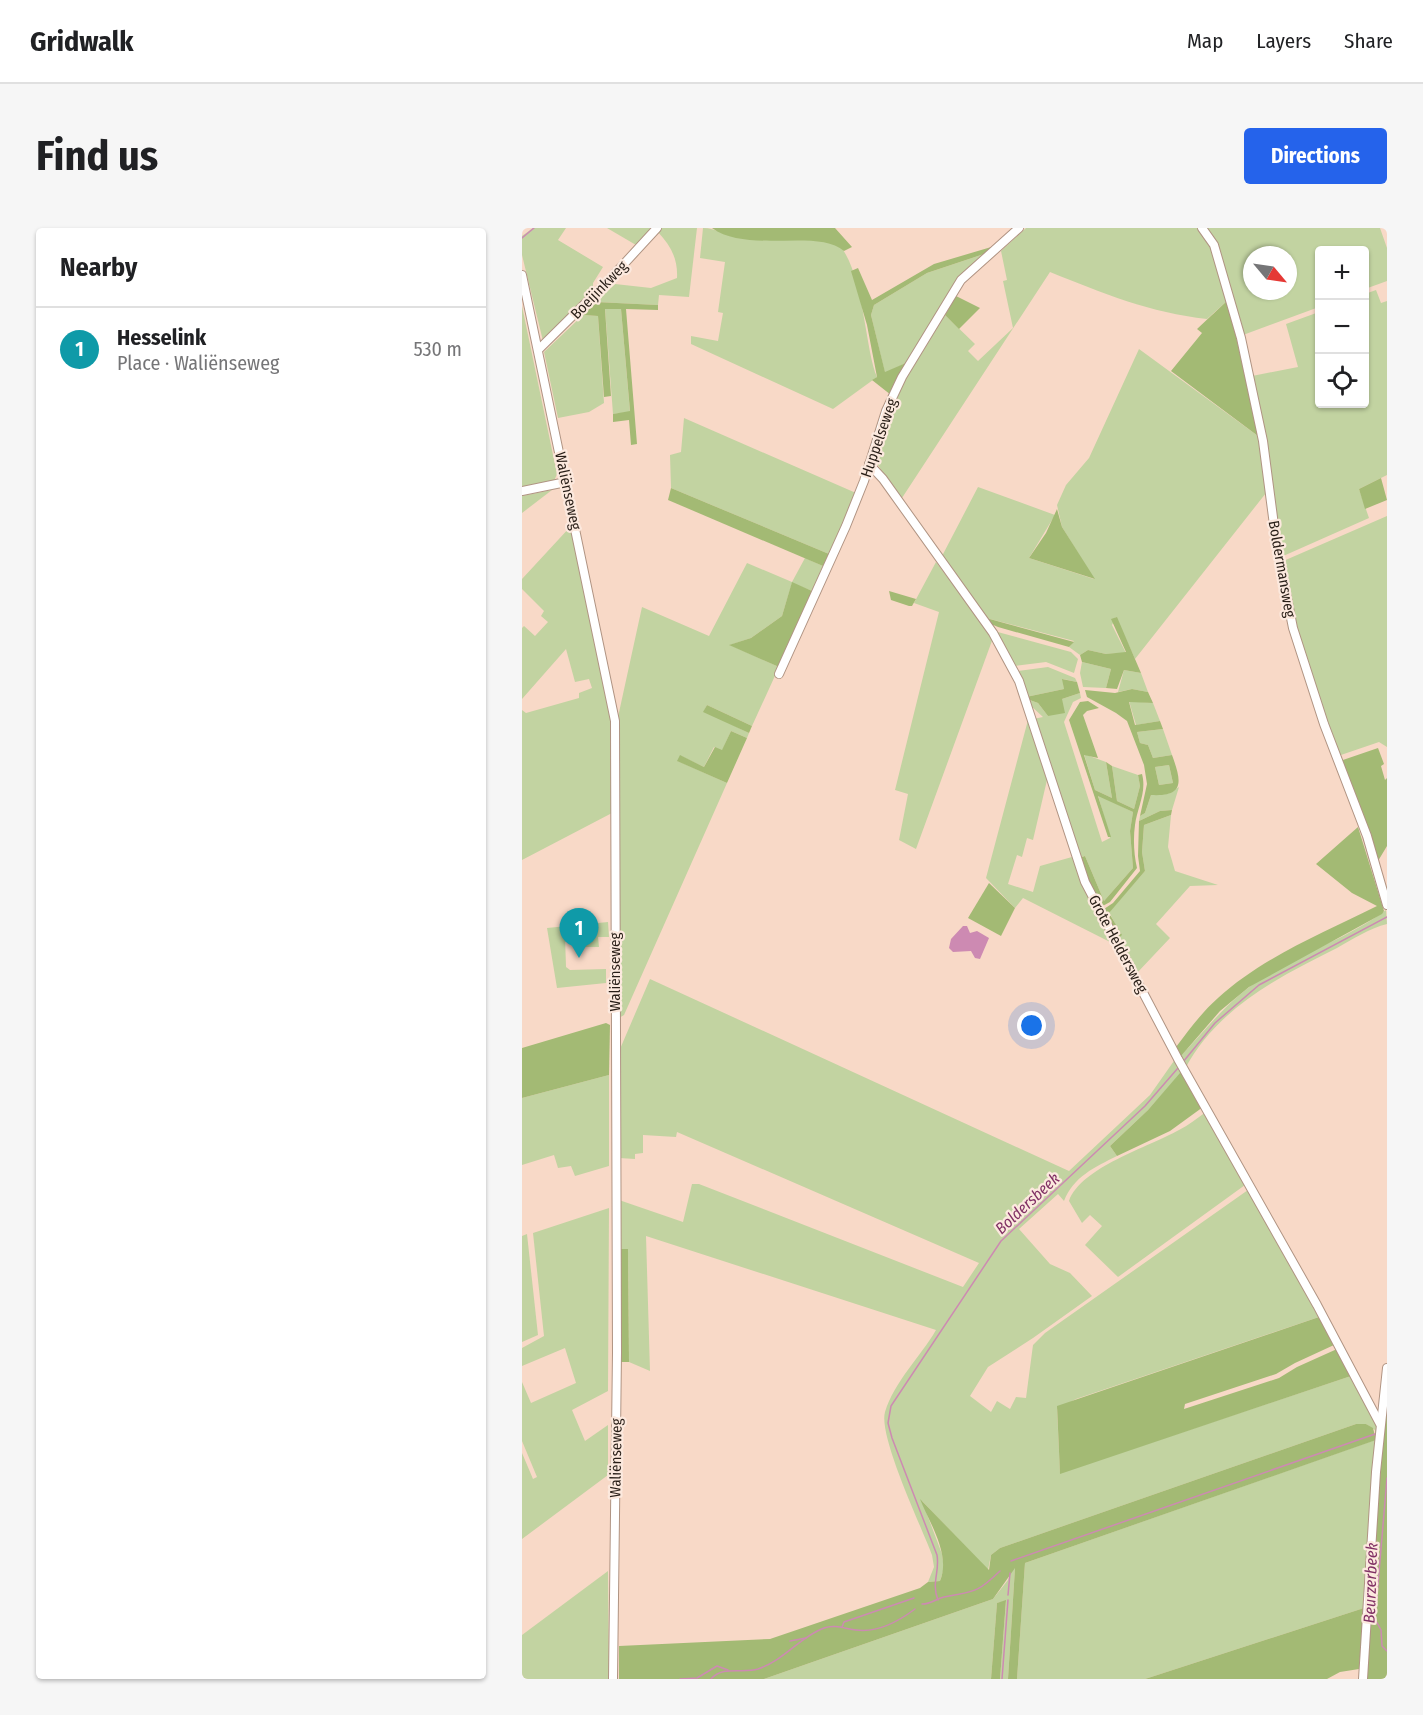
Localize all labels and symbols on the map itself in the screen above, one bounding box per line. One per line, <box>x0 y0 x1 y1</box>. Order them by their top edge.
north arrow <box>1243 246 1297 300</box>
street label: Boeijinkweg <box>567 257 631 323</box>
street label: Huppelseweg <box>857 396 901 480</box>
street label: Waliënseweg <box>551 450 585 532</box>
street label: Boldermansweg <box>1265 519 1299 619</box>
street label: Grote Heldersweg <box>1085 892 1151 996</box>
pin: 1 <box>560 908 598 958</box>
street label: Waliënseweg <box>606 932 624 1012</box>
your location <box>1017 1011 1046 1040</box>
water label: Boldersbeek <box>991 1169 1063 1238</box>
street label: Waliënseweg <box>606 1418 626 1498</box>
water label: Beurzerbeek <box>1360 1542 1381 1624</box>

